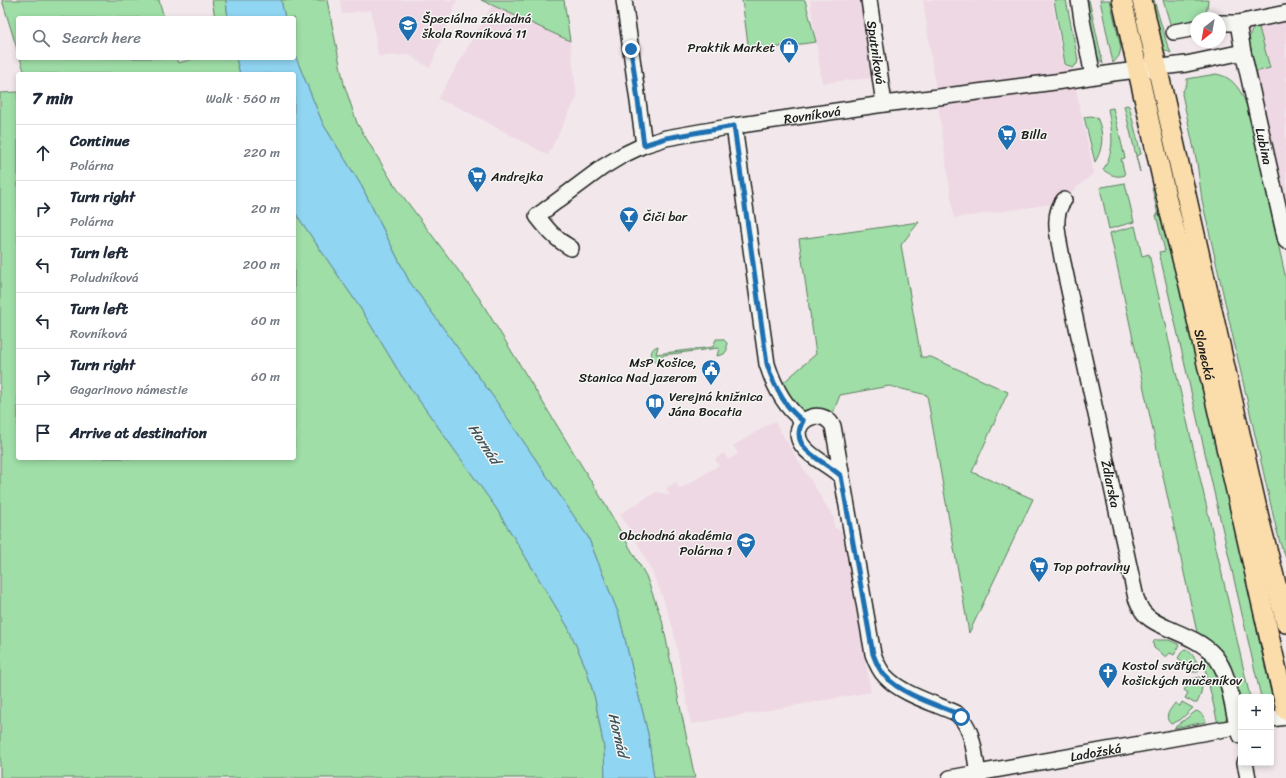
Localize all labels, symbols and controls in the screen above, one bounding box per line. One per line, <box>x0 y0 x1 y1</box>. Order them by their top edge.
place label: Špeciálna základná škola Rovníková 11 <box>421 7 532 45</box>
north arrow <box>1190 12 1226 48</box>
school or university icon: Špeciálna základná škola Rovníková 11 <box>397 14 419 42</box>
search box <box>16 16 296 60</box>
street label: Sputniková <box>861 19 893 86</box>
text: Search here <box>62 25 141 51</box>
icon: search <box>30 27 52 49</box>
place label: Praktik Market <box>688 36 775 59</box>
shop icon: Praktik Market <box>778 36 800 64</box>
route end <box>622 40 640 58</box>
text: 7 min <box>32 83 73 113</box>
text: Walk · 560 m <box>206 87 280 110</box>
street label: Rovníková <box>782 99 843 130</box>
supermarket icon: Billa <box>996 123 1018 151</box>
place label: Billa <box>1021 123 1047 146</box>
street label: Lubina <box>1249 125 1280 167</box>
text: Continue <box>70 128 130 154</box>
text: 220 m <box>243 141 280 164</box>
icon: ahead <box>32 142 54 164</box>
text: Polárna <box>70 154 114 177</box>
supermarket icon: Andrejka <box>466 165 488 193</box>
place label: Andrejka <box>490 165 544 188</box>
text: Turn right <box>70 184 135 210</box>
text: 20 m <box>251 197 280 220</box>
icon: right <box>32 198 54 220</box>
bar icon: Čiči bar <box>618 205 640 233</box>
place label: Čiči bar <box>643 205 688 228</box>
text: Polárna <box>70 210 114 233</box>
text: Turn left <box>70 240 128 266</box>
text: 200 m <box>243 253 280 276</box>
icon: left <box>32 254 54 276</box>
text: Poludníková <box>70 266 139 289</box>
text: Turn left <box>70 296 128 322</box>
text: 60 m <box>251 309 280 332</box>
icon: left <box>32 310 54 332</box>
text: Rovníková <box>70 322 127 345</box>
street label: Slanecká <box>1188 326 1222 383</box>
place label: MsP Košice, Stanica Nad jazerom <box>579 351 697 389</box>
text: Turn right <box>70 352 135 378</box>
public building icon: MsP Košice, Stanica Nad jazerom <box>700 358 722 386</box>
text: 60 m <box>251 365 280 388</box>
icon: right <box>32 366 54 388</box>
text: Gagarinovo námestie <box>70 378 188 401</box>
place label: Verejná knižnica Jána Bocatia <box>668 385 763 423</box>
library icon: Verejná knižnica Jána Bocatia <box>644 392 666 420</box>
water label: Hornád <box>461 418 509 473</box>
text: Arrive at destination <box>70 420 207 446</box>
icon: arrive <box>32 422 54 444</box>
street label: Ždiarska <box>1095 458 1128 510</box>
place label: Obchodná akadémia Polárna 1 <box>619 524 732 562</box>
school or university icon: Obchodná akadémia Polárna 1 <box>735 531 757 559</box>
supermarket icon: Top potraviny <box>1028 555 1050 583</box>
place label: Top potraviny <box>1053 555 1130 578</box>
place label: Kostol svätých košických mučeníkov <box>1122 654 1243 692</box>
church icon: Kostol svätých košických mučeníkov <box>1097 661 1119 689</box>
map controls <box>1238 694 1274 766</box>
button: + <box>1238 694 1274 730</box>
route start <box>952 708 970 726</box>
water label: Hornád <box>601 710 636 763</box>
button: − <box>1238 730 1274 766</box>
street label: Ladožská <box>1068 736 1124 768</box>

